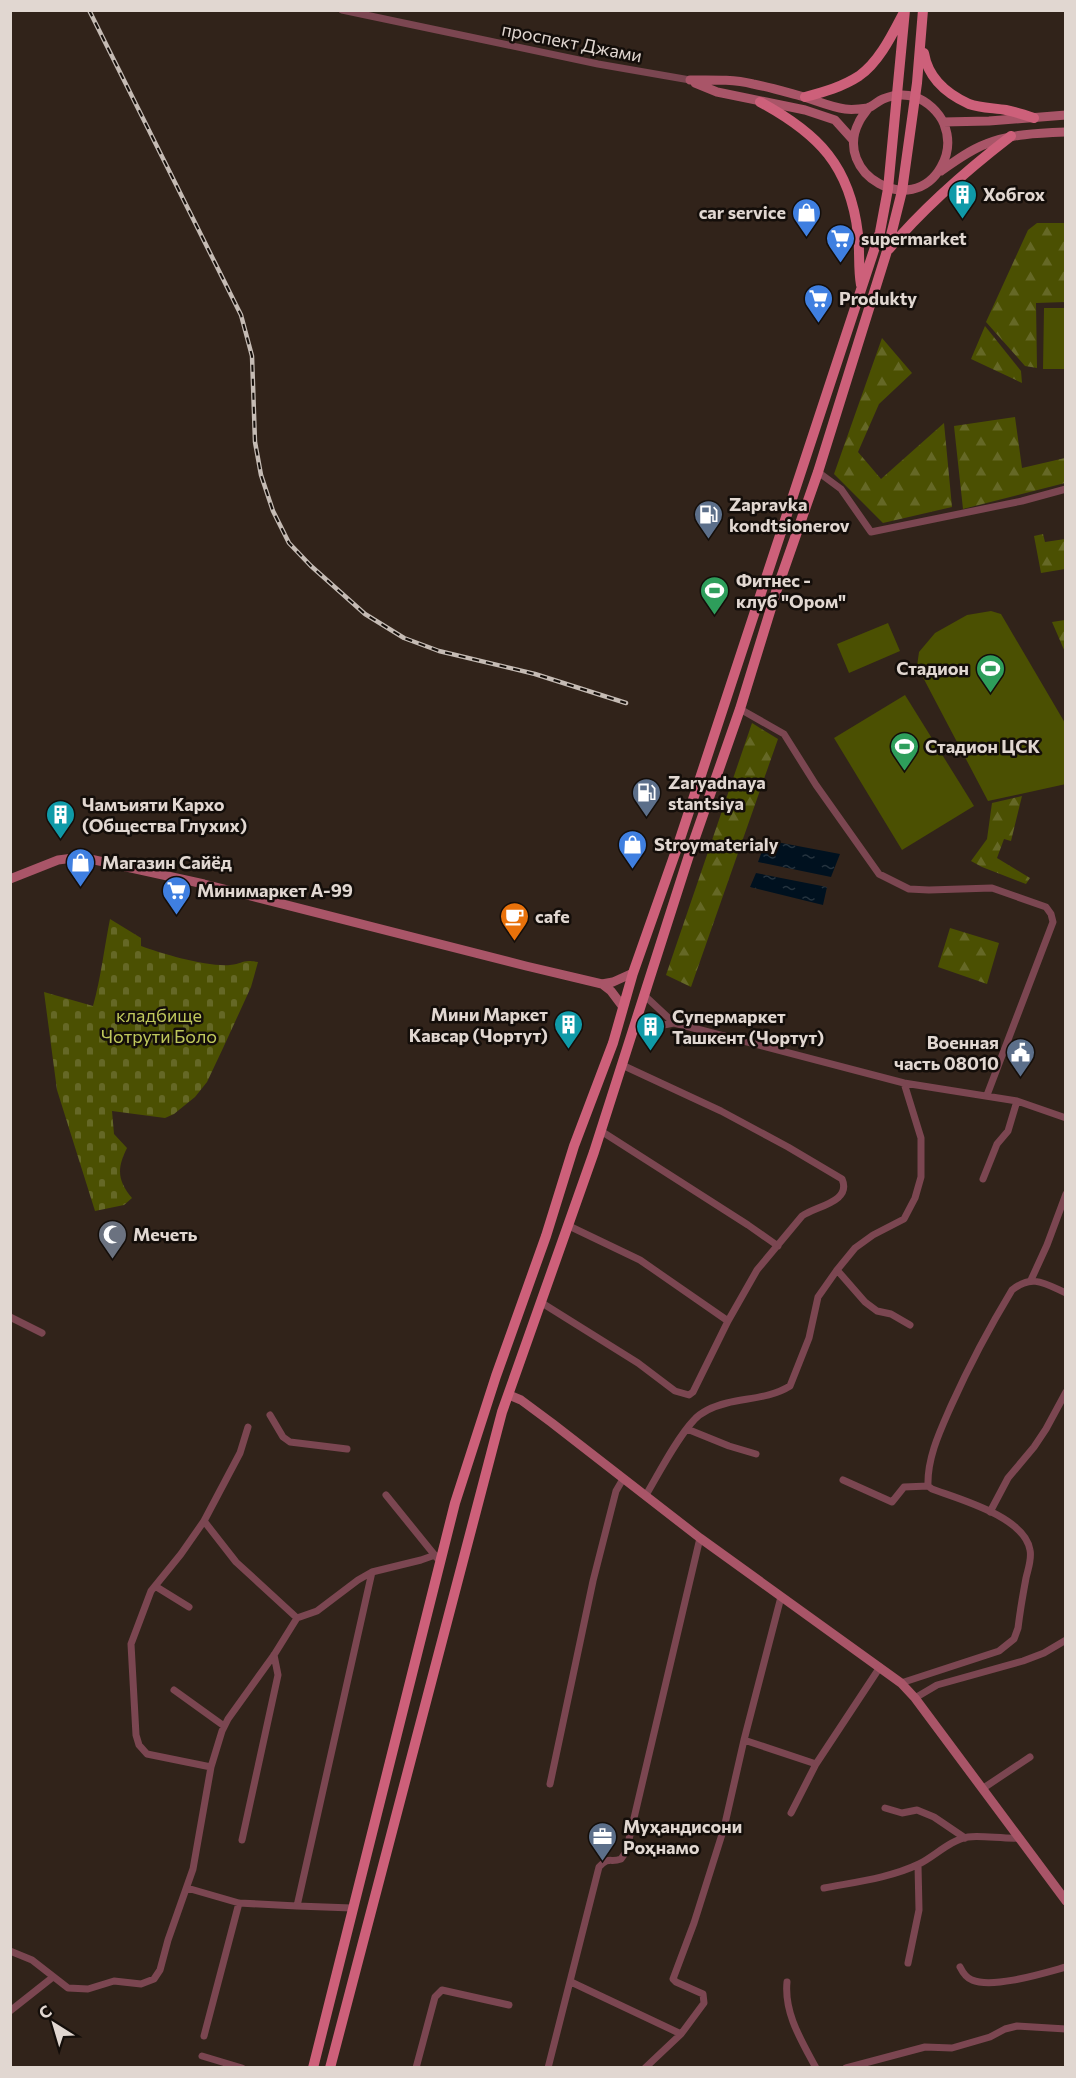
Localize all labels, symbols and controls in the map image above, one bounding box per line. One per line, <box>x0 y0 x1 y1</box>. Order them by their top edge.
street label: проспект Джами <box>500 18 644 66</box>
building icon: Хобгох <box>946 178 978 220</box>
place label: Хобгох <box>983 183 1045 205</box>
shop icon: car service <box>791 196 823 238</box>
place label: car service <box>699 201 786 223</box>
supermarket icon: supermarket <box>824 222 856 264</box>
place label: supermarket <box>861 227 967 249</box>
supermarket icon: Produkty <box>802 282 834 324</box>
place label: Produkty <box>839 287 917 309</box>
place label: Zapravka kondtsionerov <box>729 493 850 536</box>
fuel station icon: Zapravka kondtsionerov <box>692 498 724 540</box>
place label: Фитнес - клуб "Ором" <box>736 569 846 612</box>
sports icon: Фитнес - клуб "Ором" <box>699 574 731 616</box>
sports icon: Стадион <box>974 652 1006 694</box>
place label: Стадион <box>896 657 969 679</box>
sports icon: Стадион ЦСК <box>888 730 920 772</box>
place label: Стадион ЦСК <box>925 735 1041 757</box>
place label: Zaryadnaya stantsiya <box>668 771 766 814</box>
fuel station icon: Zaryadnaya stantsiya <box>631 776 663 818</box>
place label: Чамъияти Кархо (Общества Глухих) <box>82 793 247 836</box>
building icon: Чамъияти Кархо (Общества Глухих) <box>45 798 77 840</box>
shop icon: Stroymaterialy <box>617 828 649 870</box>
place label: Stroymaterialy <box>654 833 779 855</box>
shop icon: Магазин Сайёд <box>65 846 97 888</box>
place label: Магазин Сайёд <box>102 851 232 873</box>
supermarket icon: Минимаркет А-99 <box>160 874 192 916</box>
place label: Минимаркет А-99 <box>197 879 353 901</box>
cafe icon: cafe <box>498 900 530 942</box>
place label: cafe <box>535 905 570 927</box>
place label: Мини Маркет Кавсар (Чортут) <box>409 1003 548 1046</box>
park label: кладбище Чотрути Боло <box>101 1004 217 1047</box>
place label: Супермаркет Ташкент (Чортут) <box>672 1005 824 1048</box>
building icon: Мини Маркет Кавсар (Чортут) <box>553 1008 585 1050</box>
building icon: Супермаркет Ташкент (Чортут) <box>635 1010 667 1052</box>
place label: Военная часть 08010 <box>894 1031 999 1074</box>
public building icon: Военная часть 08010 <box>1004 1036 1036 1078</box>
mosque icon: Мечеть <box>96 1218 128 1260</box>
place label: Мечеть <box>133 1223 198 1245</box>
place label: Муҳандисони Роҳнамо <box>623 1815 742 1858</box>
office icon: Муҳандисони Роҳнамо <box>586 1820 618 1862</box>
north arrow <box>24 1994 84 2054</box>
text: С <box>35 2001 55 2022</box>

